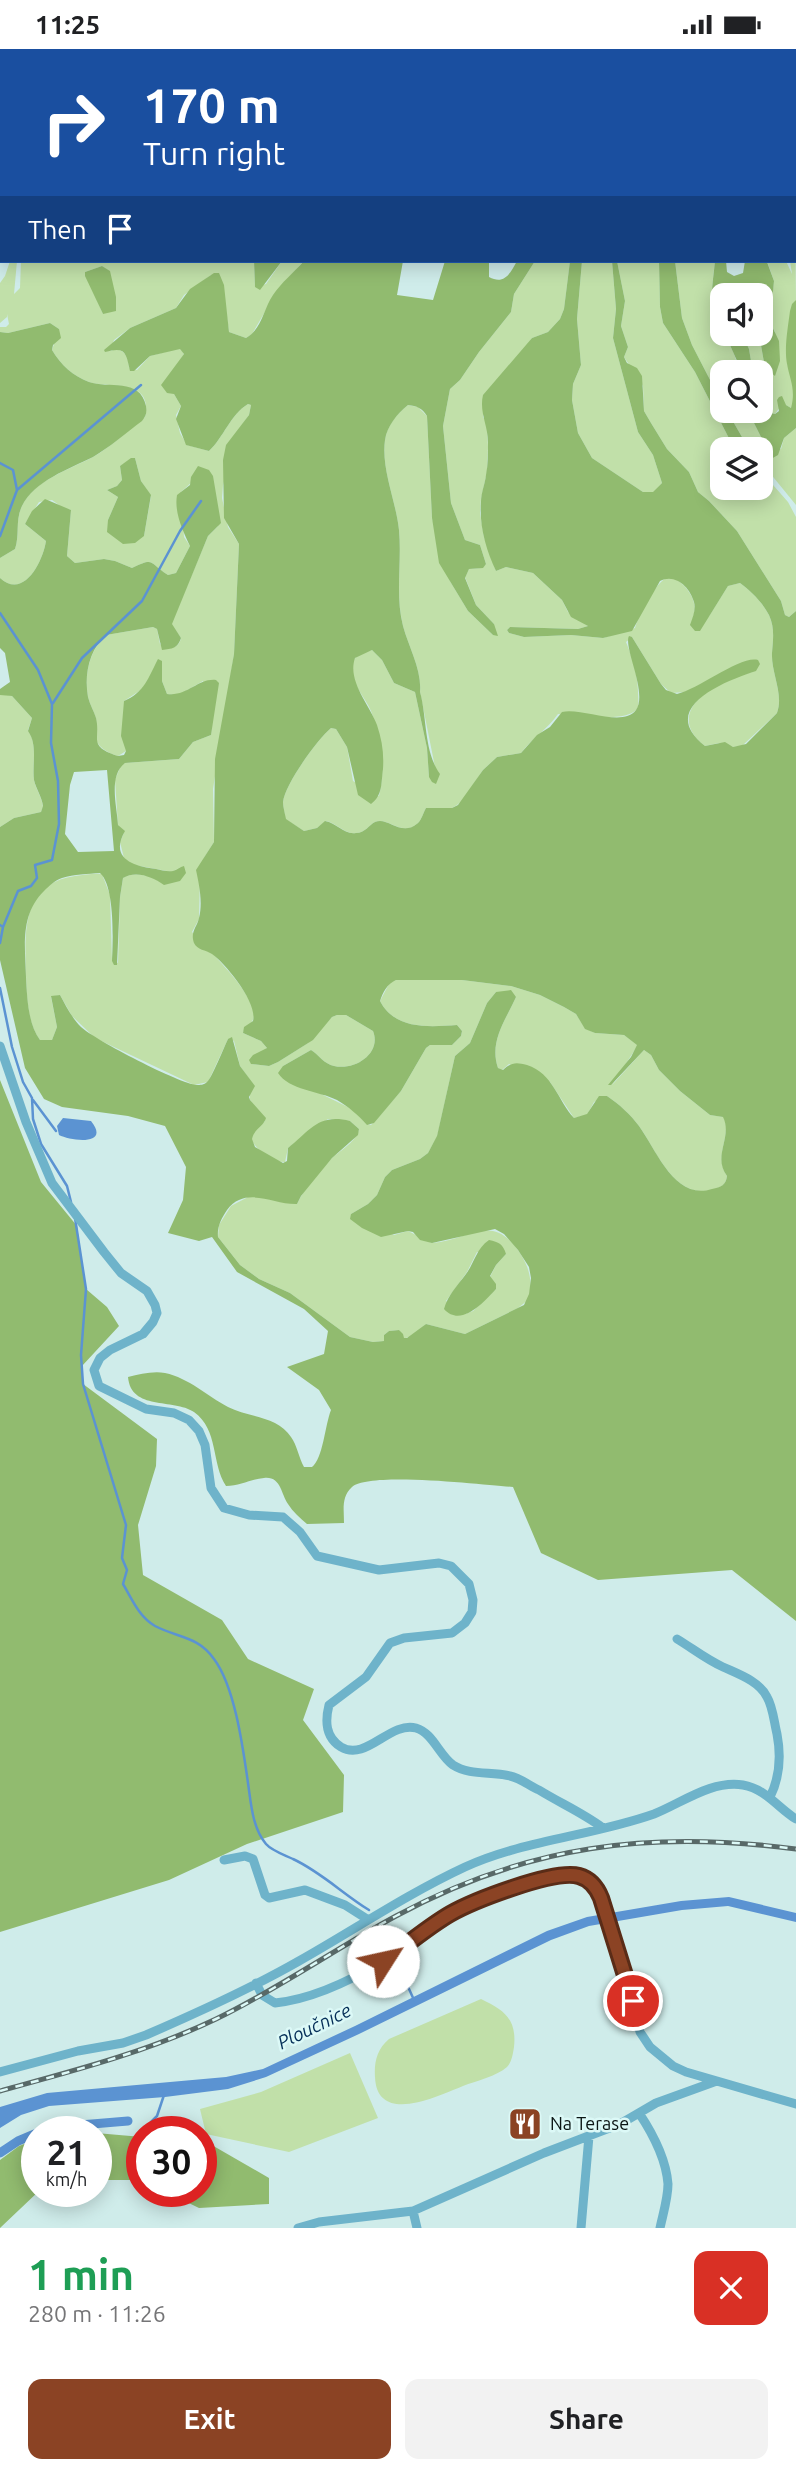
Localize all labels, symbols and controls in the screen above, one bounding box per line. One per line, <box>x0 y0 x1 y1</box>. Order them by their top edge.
text: 11:25 <box>35 10 100 39</box>
icon: right <box>28 77 119 168</box>
text: 170 m <box>143 77 280 132</box>
text: Turn right <box>143 135 285 171</box>
icon: arrive <box>101 210 139 248</box>
text: Then <box>28 215 87 244</box>
map controls <box>710 283 773 500</box>
button: sound <box>710 283 773 346</box>
button: search <box>710 360 773 423</box>
button: layers <box>710 437 773 500</box>
position arrow <box>346 1924 420 1998</box>
pin <box>603 1971 663 2031</box>
icon: arrive <box>614 1982 652 2020</box>
water label: Ploučnice <box>274 1999 355 2053</box>
restaurant icon: Na Terase <box>506 2105 544 2143</box>
place label: Na Terase <box>550 2113 629 2133</box>
speed limit sign: 30 <box>126 2116 217 2207</box>
text: 21 <box>47 2132 86 2172</box>
text: km/h <box>46 2169 87 2189</box>
text: 1 min <box>28 2251 134 2298</box>
button: close <box>694 2251 768 2325</box>
text: 280 m · 11:26 <box>28 2301 166 2326</box>
button: Exit <box>28 2379 391 2459</box>
button: Share <box>405 2379 768 2459</box>

